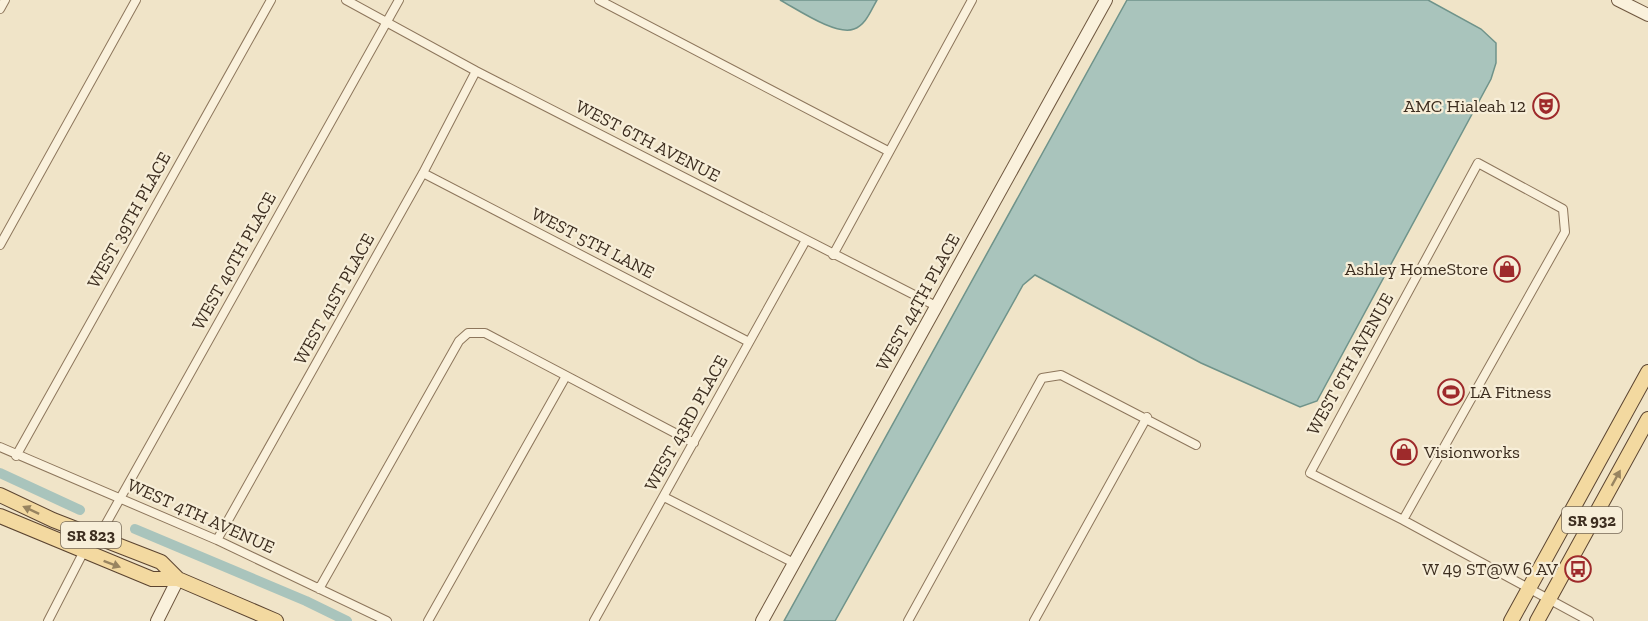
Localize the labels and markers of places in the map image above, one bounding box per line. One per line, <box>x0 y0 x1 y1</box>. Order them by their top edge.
theatre icon: AMC Hialeah 12 <box>1531 91 1561 121</box>
place label: AMC Hialeah 12 <box>1404 95 1526 117</box>
shop icon: Ashley HomeStore <box>1492 254 1522 284</box>
place label: Ashley HomeStore <box>1345 258 1488 280</box>
sports icon: LA Fitness <box>1436 377 1466 407</box>
place label: LA Fitness <box>1470 381 1551 403</box>
shop icon: Visionworks <box>1389 437 1419 467</box>
place label: Visionworks <box>1423 441 1520 463</box>
bus stop icon: W 49 ST@W 6 AV <box>1563 554 1593 584</box>
place label: W 49 ST@W 6 AV <box>1422 558 1558 580</box>

